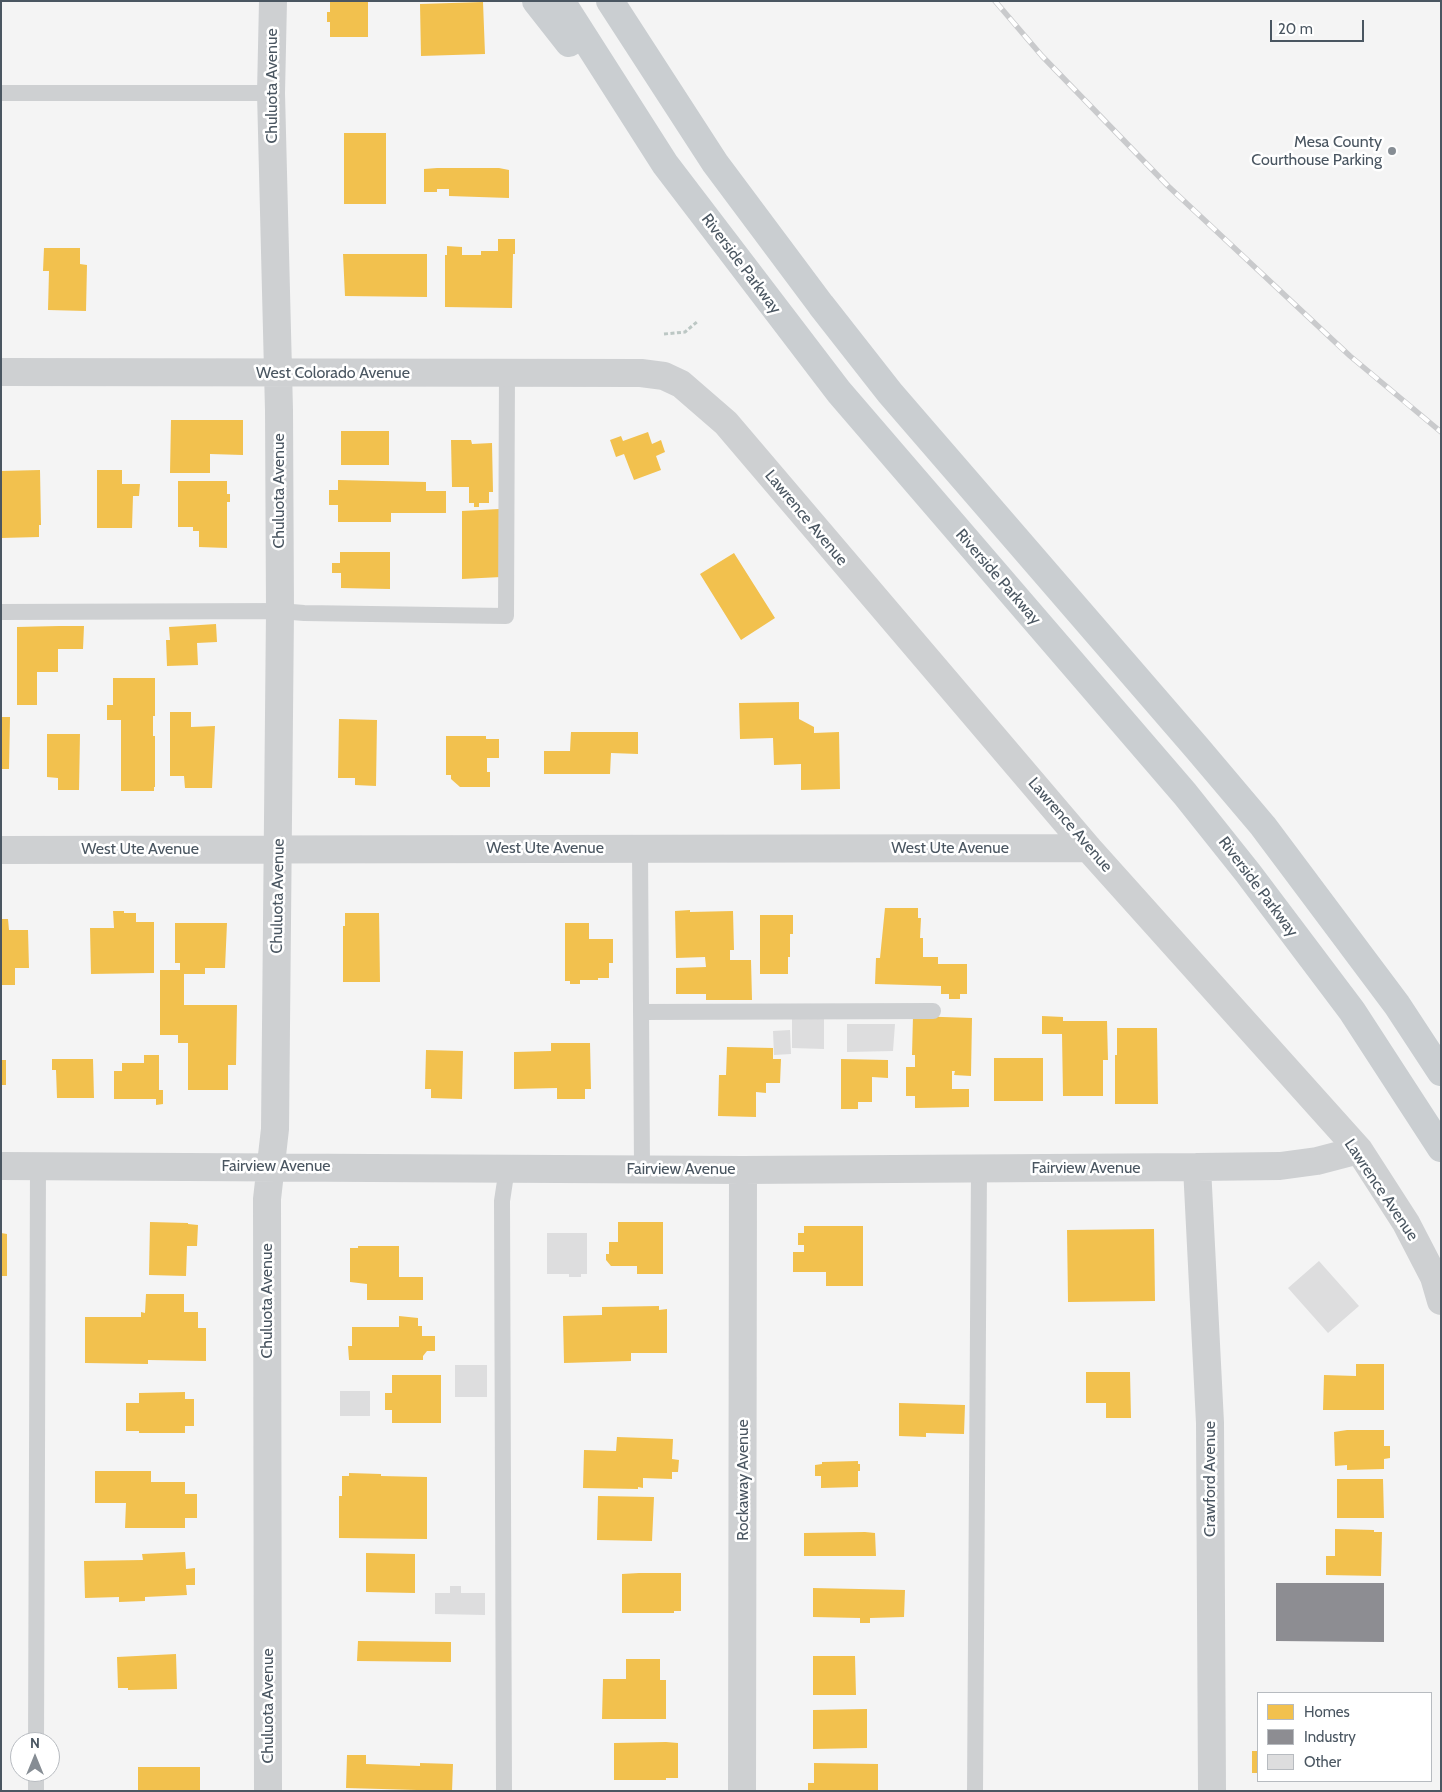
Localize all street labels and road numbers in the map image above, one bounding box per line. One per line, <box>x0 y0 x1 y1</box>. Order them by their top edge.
street label: Chuluota Avenue <box>262 28 282 144</box>
street label: Riverside Parkway <box>697 210 785 318</box>
street label: West Colorado Avenue <box>256 363 410 383</box>
street label: Chuluota Avenue <box>269 433 289 549</box>
street label: Lawrence Avenue <box>760 466 852 570</box>
street label: Riverside Parkway <box>951 525 1045 629</box>
street label: Lawrence Avenue <box>1024 774 1116 876</box>
street label: Riverside Parkway <box>1214 833 1302 941</box>
street label: Chuluota Avenue <box>267 838 289 954</box>
street label: West Ute Avenue <box>486 838 604 858</box>
street label: West Ute Avenue <box>891 838 1009 858</box>
street label: West Ute Avenue <box>81 839 199 859</box>
street label: Lawrence Avenue <box>1340 1135 1422 1245</box>
street label: Fairview Avenue <box>222 1156 330 1176</box>
street label: Fairview Avenue <box>1032 1158 1140 1178</box>
street label: Fairview Avenue <box>627 1159 735 1179</box>
street label: Chuluota Avenue <box>257 1243 277 1359</box>
street label: Rockaway Avenue <box>733 1419 753 1541</box>
street label: Crawford Avenue <box>1200 1421 1220 1537</box>
street label: Chuluota Avenue <box>258 1648 278 1764</box>

